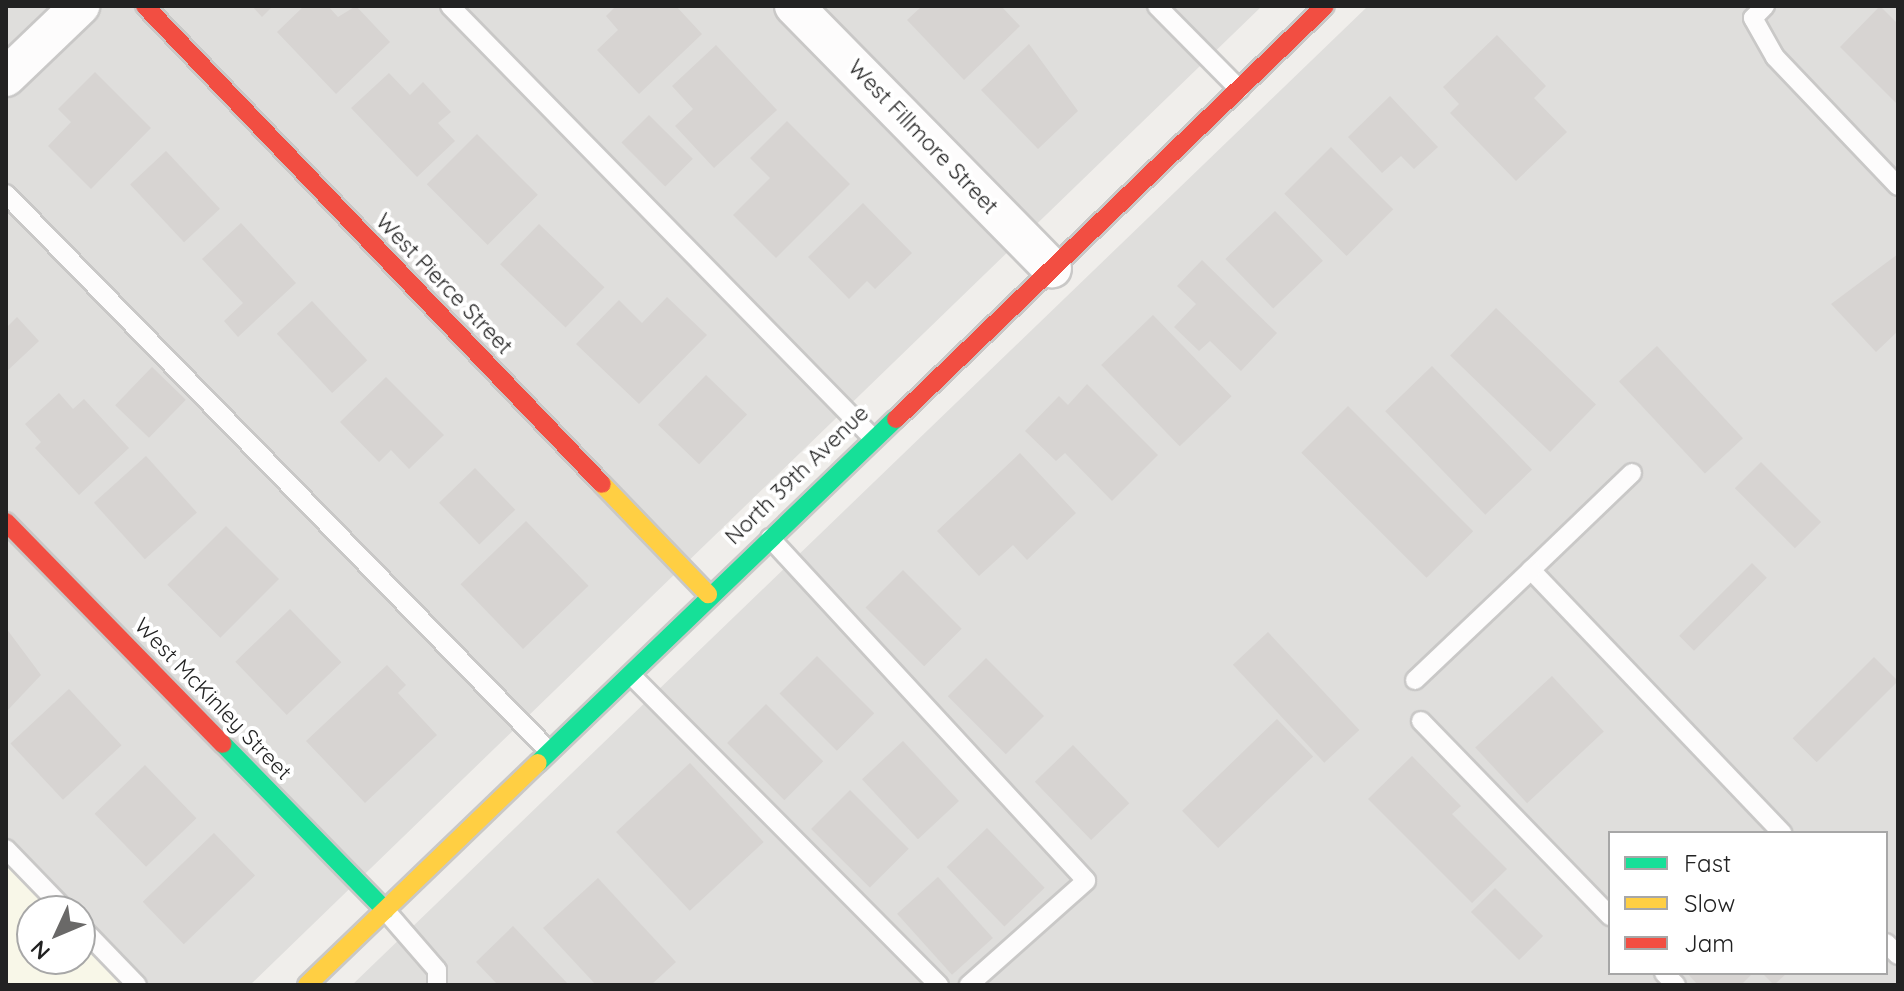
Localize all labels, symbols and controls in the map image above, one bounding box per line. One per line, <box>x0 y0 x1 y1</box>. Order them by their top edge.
street label: West Fillmore Street <box>843 54 1003 220</box>
street label: West Pierce Street <box>370 208 518 360</box>
street label: North 39th Avenue <box>720 400 874 550</box>
street label: West McKinley Street <box>129 613 297 785</box>
legend <box>1608 831 1888 975</box>
text: Fast <box>1684 848 1731 878</box>
text: Slow <box>1684 888 1735 918</box>
north arrow <box>16 895 96 975</box>
text: Jam <box>1684 928 1734 958</box>
text: N <box>24 935 56 966</box>

